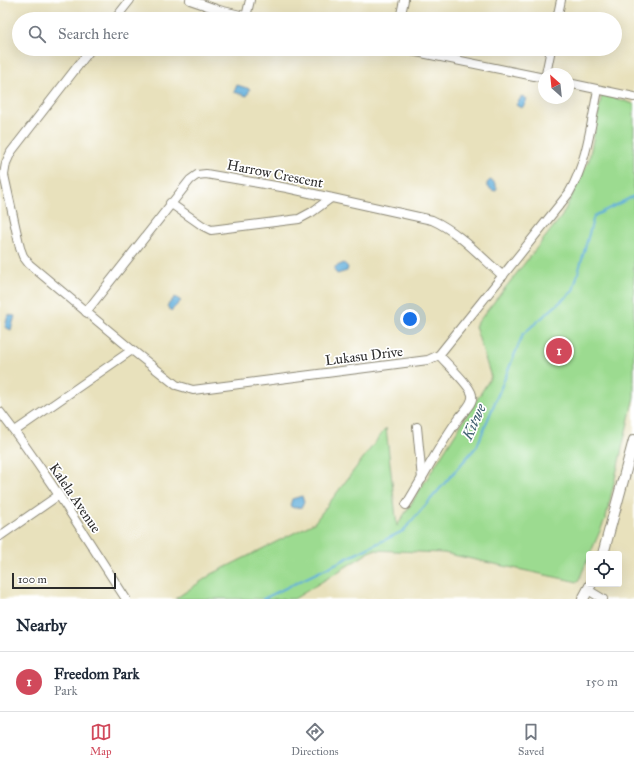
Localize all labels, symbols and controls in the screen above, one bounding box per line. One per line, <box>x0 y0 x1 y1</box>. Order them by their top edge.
search box <box>12 12 622 56</box>
icon: search <box>26 23 48 45</box>
text: Search here <box>58 25 129 43</box>
north arrow <box>538 68 574 104</box>
street label: Harrow Crescent <box>225 156 325 192</box>
your location <box>400 309 420 329</box>
pin: 1 <box>546 336 572 366</box>
street label: Lukasu Drive <box>324 343 404 369</box>
water label: Kitwe <box>458 401 490 444</box>
street label: Kalela Avenue <box>46 460 105 536</box>
map controls <box>586 551 622 587</box>
button: locate <box>586 551 622 587</box>
scale bar <box>12 571 116 590</box>
text: 100 m <box>18 573 47 586</box>
text: Nearby <box>16 615 67 636</box>
text: Freedom Park <box>54 665 140 683</box>
text: 1 <box>26 674 32 690</box>
text: 150 m <box>586 674 618 690</box>
text: Park <box>54 683 78 699</box>
tab: Map <box>90 721 112 758</box>
tab: Directions <box>291 721 339 758</box>
tab: Saved <box>518 721 544 758</box>

